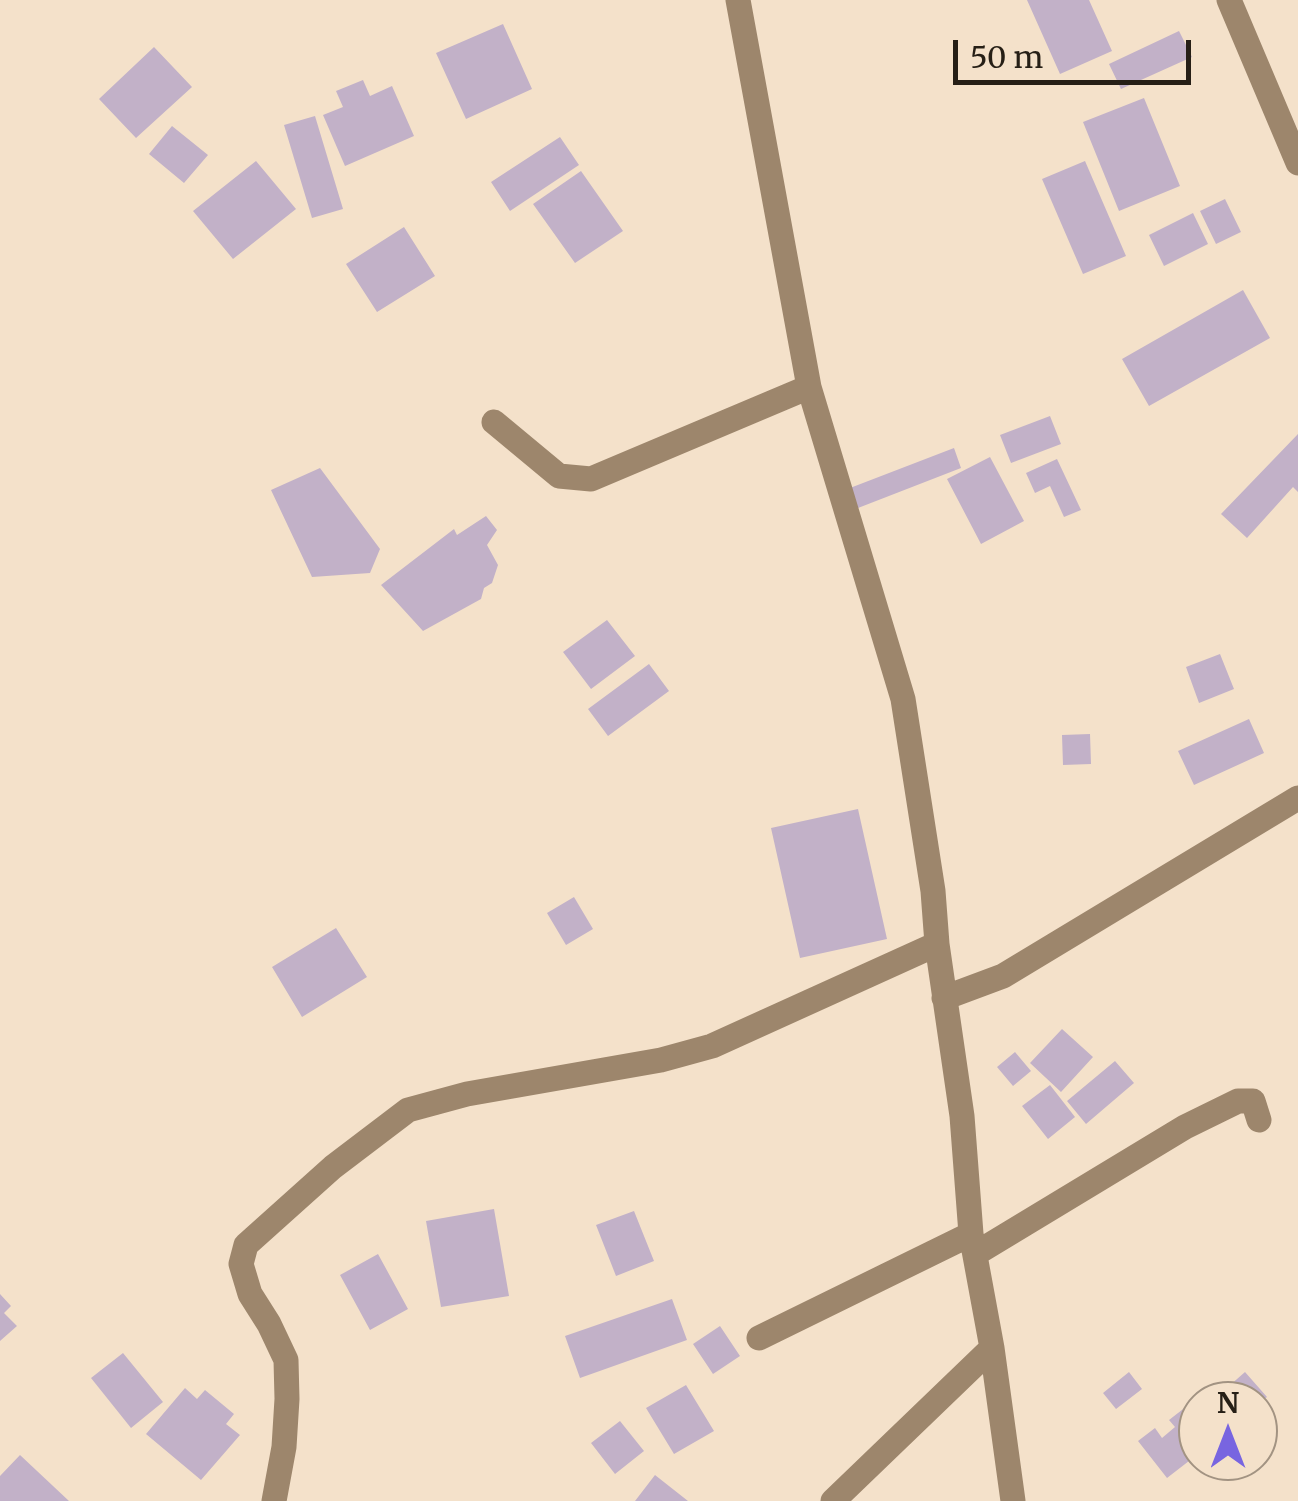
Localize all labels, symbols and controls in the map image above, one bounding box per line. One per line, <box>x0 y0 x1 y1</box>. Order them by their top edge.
scale bar <box>958 20 1196 82</box>
text: 50 m <box>970 38 1043 76</box>
north arrow <box>1178 1381 1278 1481</box>
text: N <box>1217 1385 1239 1421</box>

